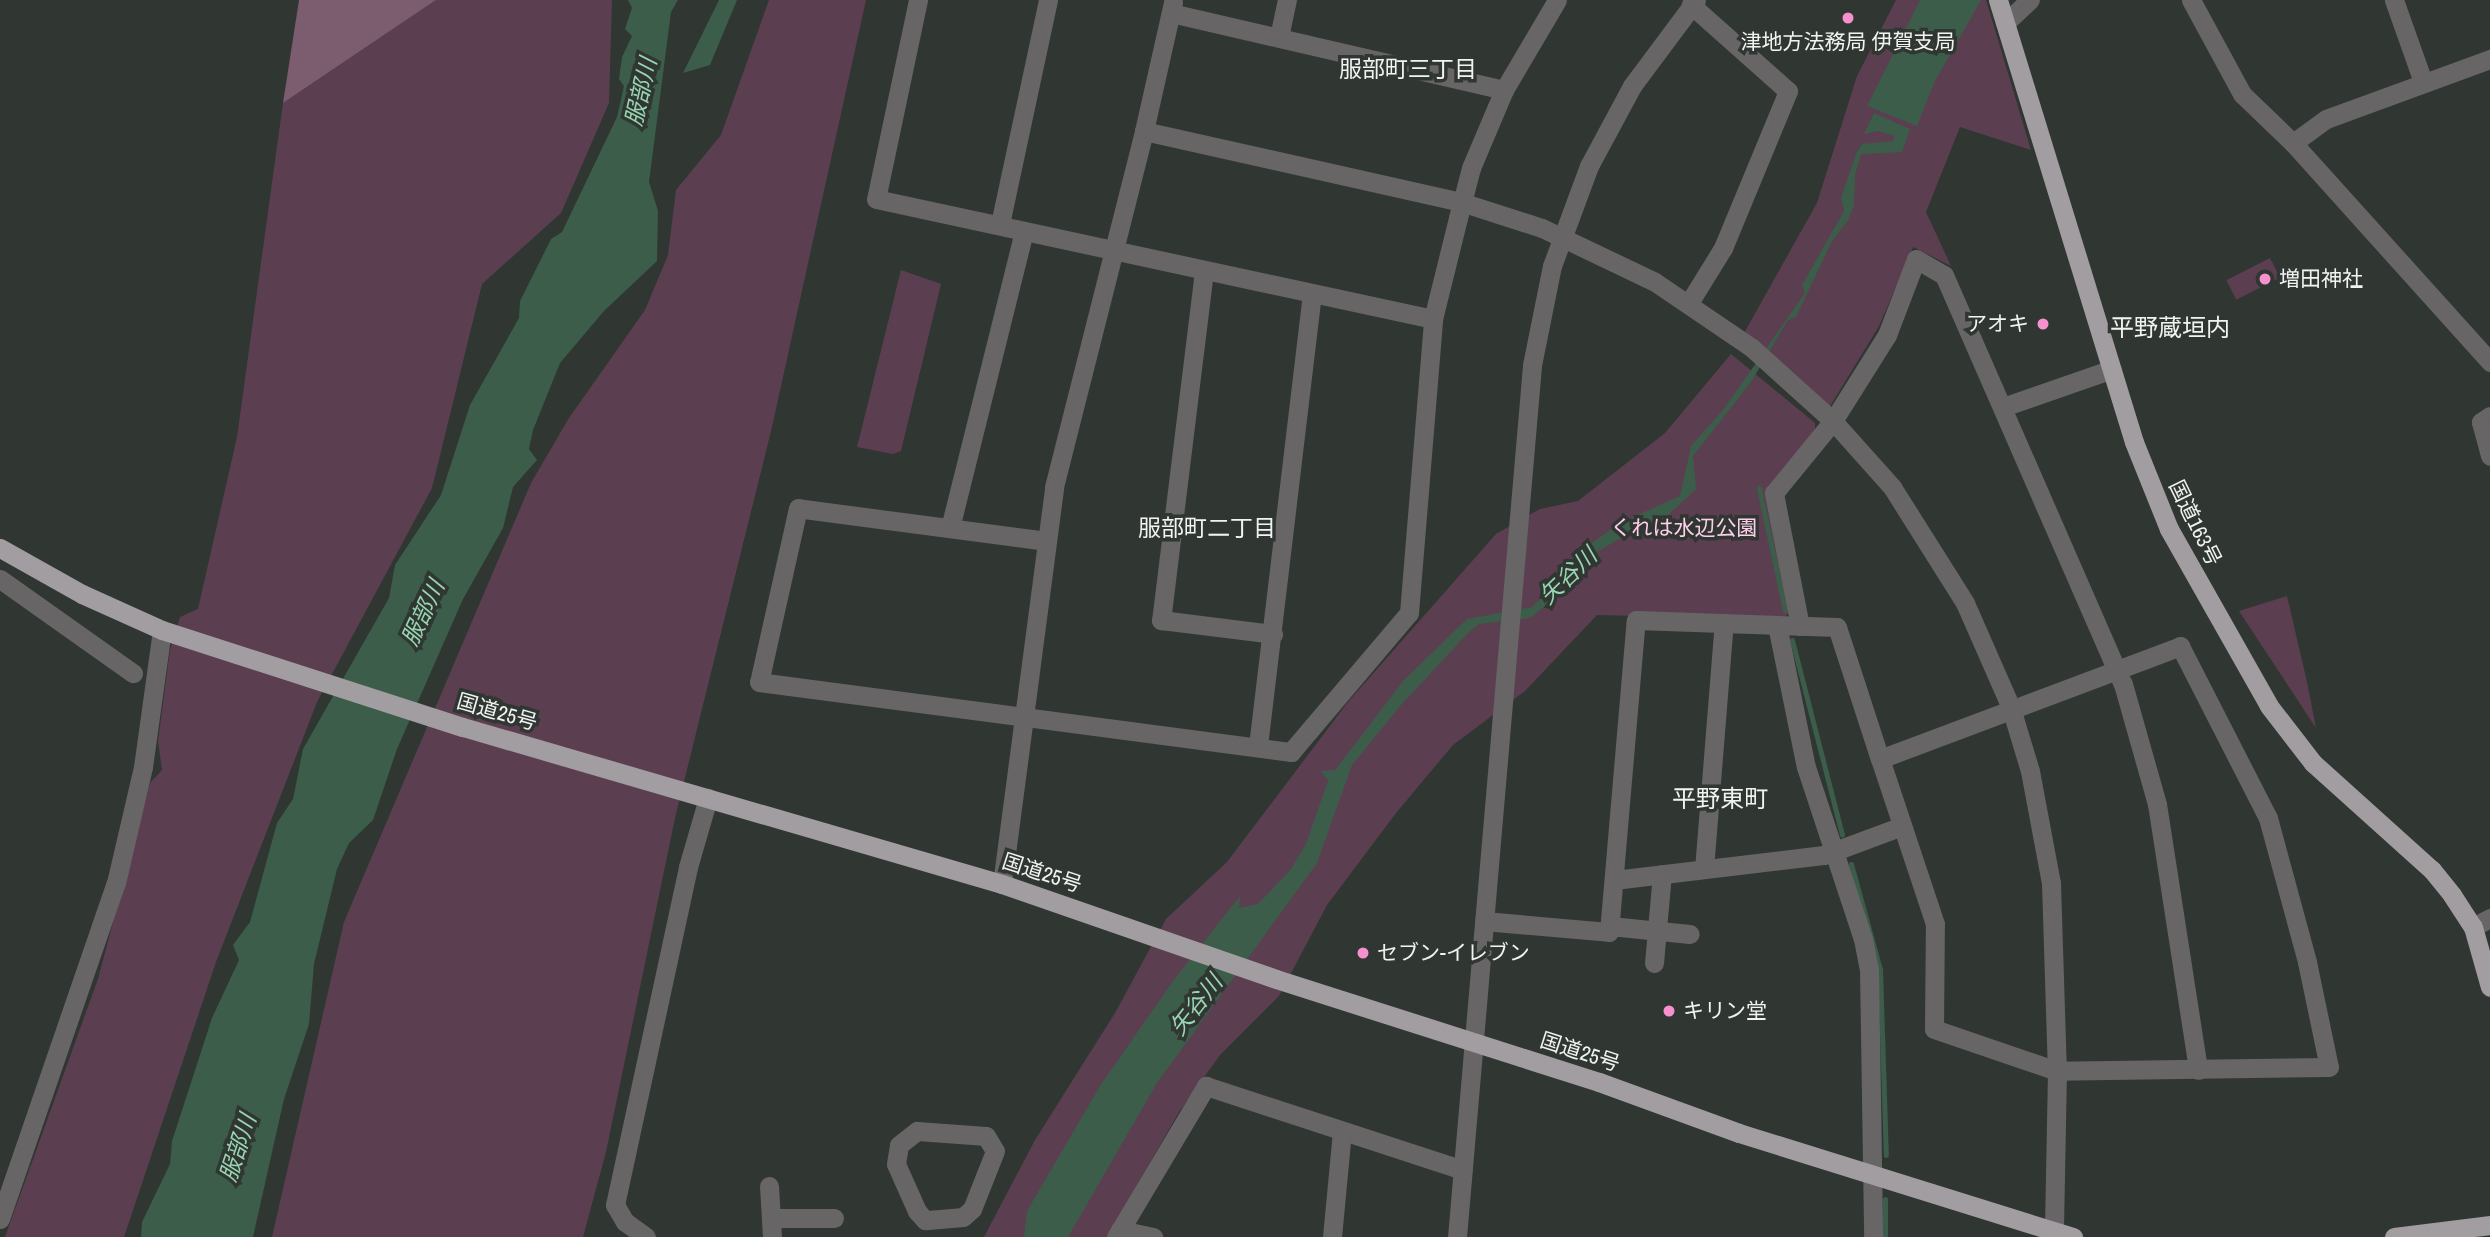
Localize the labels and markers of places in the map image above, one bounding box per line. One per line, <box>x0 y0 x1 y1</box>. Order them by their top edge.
marker: 津地方法務局 伊賀支局 <box>1840 10 1856 26</box>
place label: 津地方法務局 伊賀支局 <box>1741 29 1955 55</box>
place label: 増田神社 <box>2279 266 2363 292</box>
marker: 増田神社 <box>2257 271 2273 287</box>
place label: アオキ <box>1966 311 2029 337</box>
marker: アオキ <box>2035 316 2051 332</box>
place label: セブン-イレブン <box>1377 940 1530 966</box>
marker: セブン-イレブン <box>1355 945 1371 961</box>
place label: キリン堂 <box>1683 998 1767 1024</box>
marker: キリン堂 <box>1661 1003 1677 1019</box>

